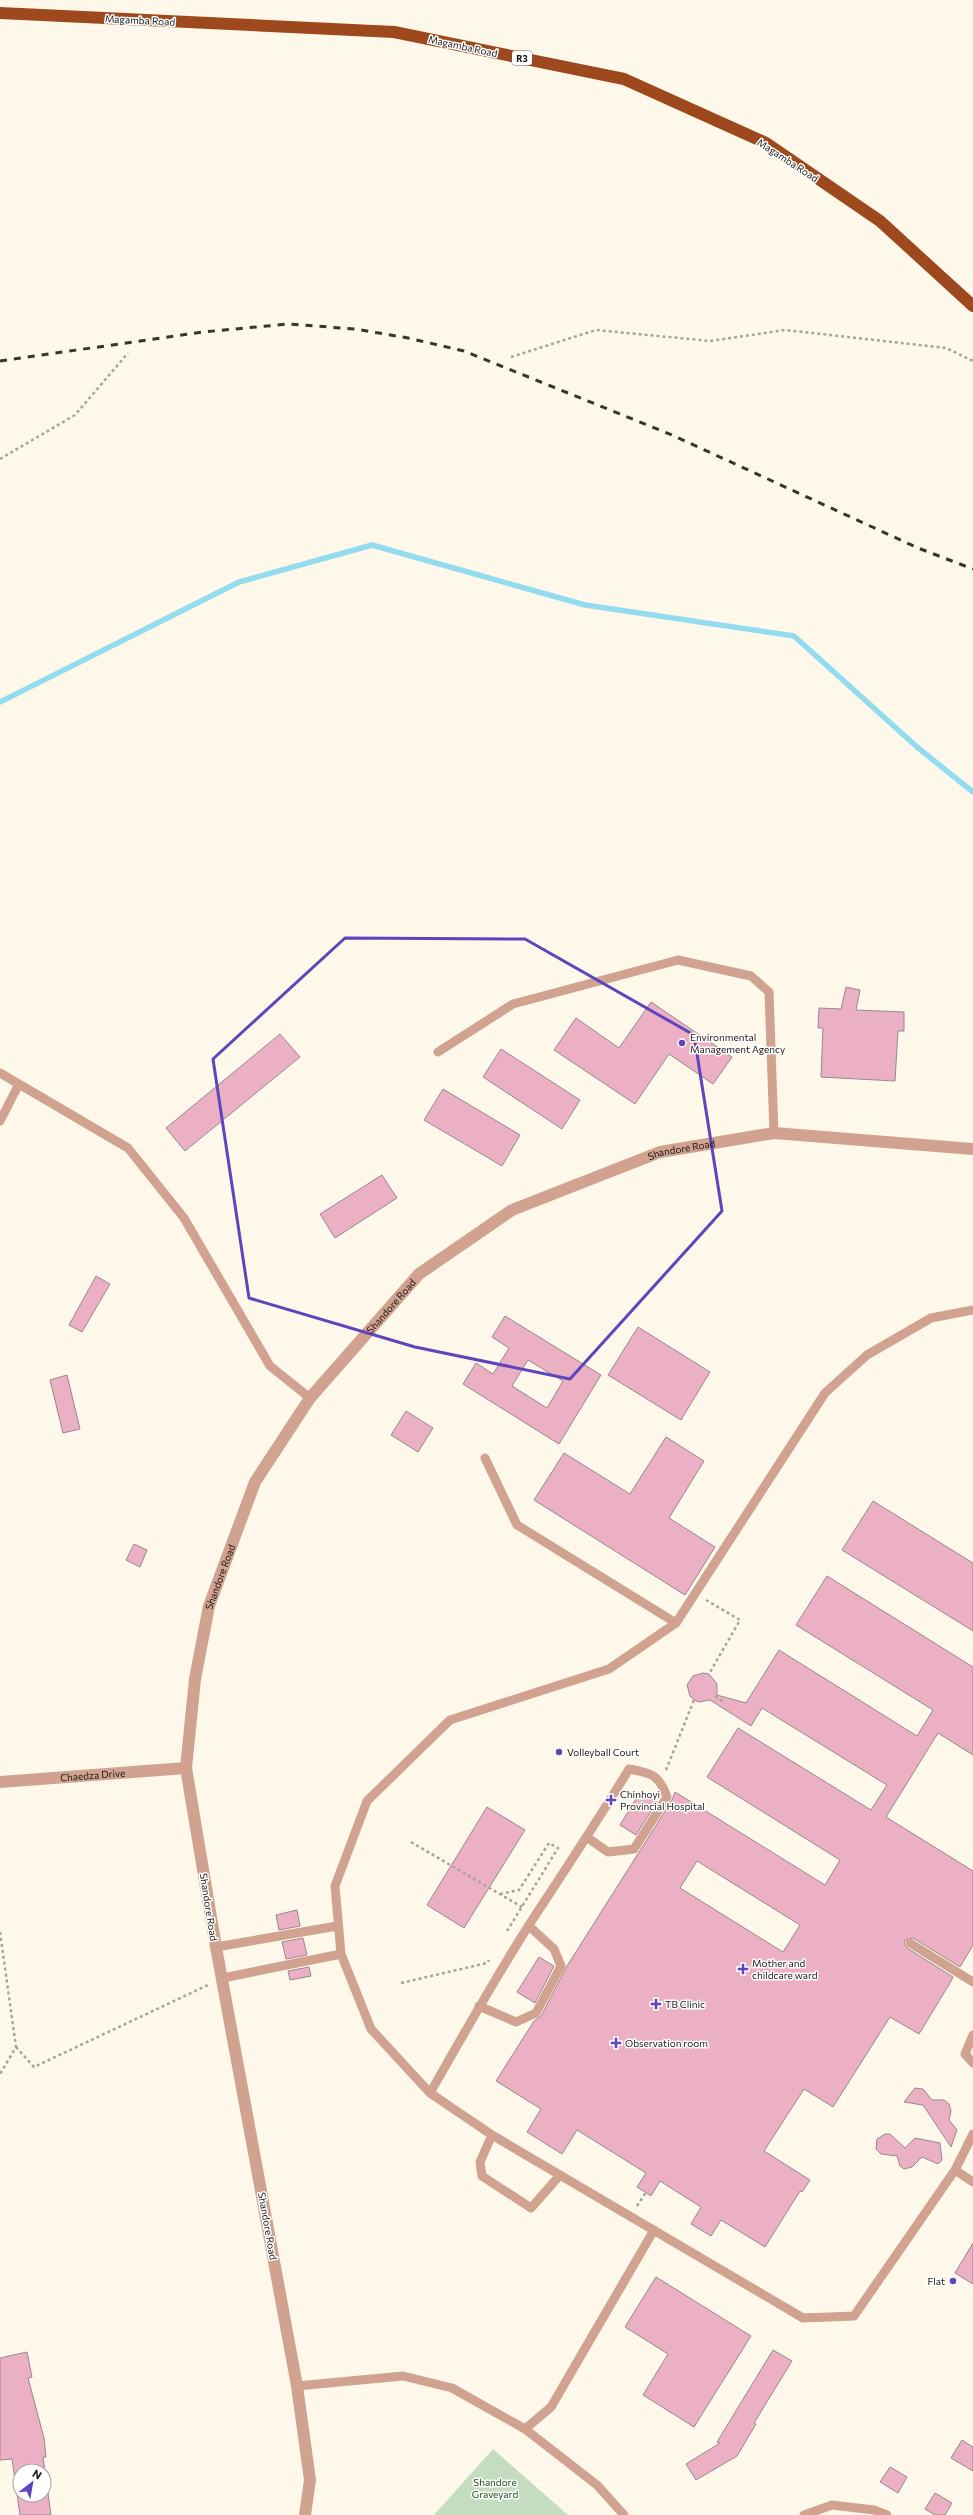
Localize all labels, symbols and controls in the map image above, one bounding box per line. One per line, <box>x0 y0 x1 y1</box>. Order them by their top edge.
street label: Magamba Road <box>105 12 176 28</box>
street label: Magamba Road <box>427 33 499 59</box>
road number: R3 <box>512 51 532 65</box>
street label: Magamba Road <box>755 136 821 184</box>
place label: Environmental Management Agency <box>690 1031 785 1055</box>
marker: Environmental Management Agency <box>677 1038 687 1048</box>
street label: Shandore Road <box>646 1137 716 1162</box>
street label: Shandore Road <box>364 1276 418 1336</box>
street label: Shandore Road <box>202 1542 237 1610</box>
place label: Volleyball Court <box>567 1746 639 1758</box>
marker: Volleyball Court <box>554 1747 564 1757</box>
street label: Chaedza Drive <box>60 1767 126 1783</box>
place label: Chinhoyi Provincial Hospital <box>620 1788 705 1812</box>
marker: Chinhoyi Provincial Hospital <box>605 1794 617 1806</box>
street label: Shandore Road <box>198 1872 220 1942</box>
place label: Mother and childcare ward <box>752 1957 818 1981</box>
marker: Mother and childcare ward <box>737 1963 749 1975</box>
marker: TB Clinic <box>650 1998 662 2010</box>
place label: TB Clinic <box>665 1998 705 2010</box>
marker: Observation room <box>610 2037 622 2049</box>
place label: Observation room <box>625 2037 708 2049</box>
street label: Shandore Road <box>256 2191 280 2261</box>
place label: Flat <box>927 2275 945 2287</box>
marker: Flat <box>948 2276 958 2286</box>
north arrow <box>12 2463 52 2503</box>
text: N <box>31 2466 44 2482</box>
park label: Shandore Graveyard <box>472 2476 518 2500</box>

